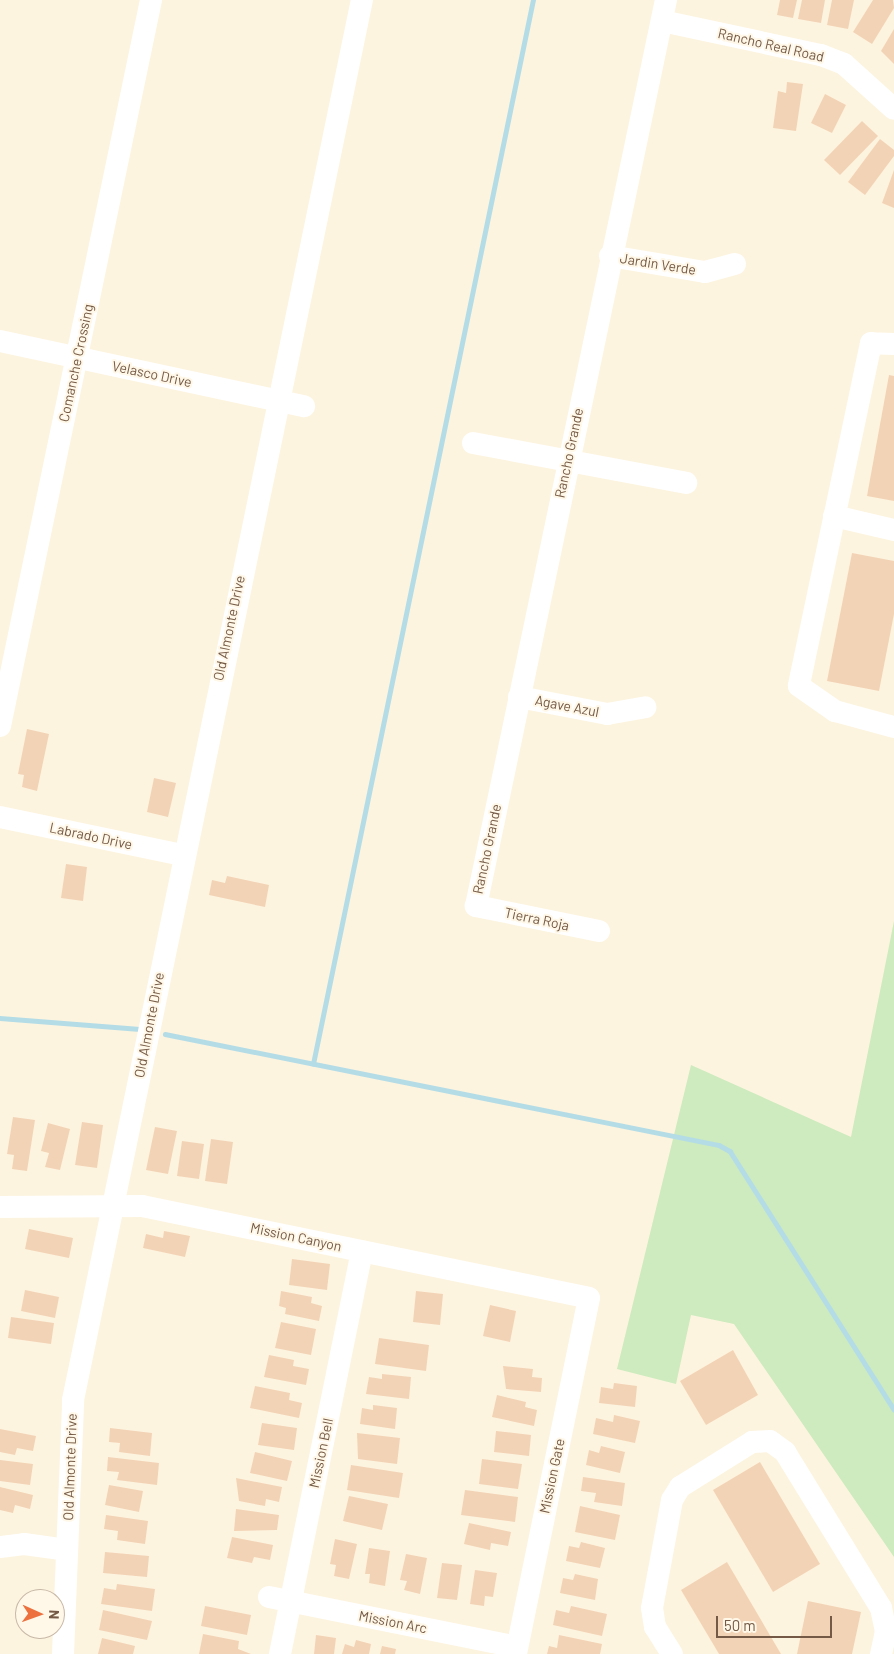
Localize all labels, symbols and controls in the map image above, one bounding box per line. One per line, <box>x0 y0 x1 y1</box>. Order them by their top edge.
street label: Rancho Real Road <box>716 25 826 65</box>
street label: Jardin Verde <box>619 250 697 278</box>
street label: Comanche Crossing <box>55 302 97 424</box>
street label: Velasco Drive <box>111 357 193 391</box>
street label: Rancho Grande <box>551 406 587 500</box>
street label: Old Almonte Drive <box>210 574 248 682</box>
street label: Agave Azul <box>534 692 600 720</box>
street label: Rancho Grande <box>469 802 505 896</box>
street label: Labrado Drive <box>48 819 134 853</box>
street label: Tierra Roja <box>503 904 571 934</box>
street label: Old Almonte Drive <box>131 971 167 1079</box>
street label: Mission Canyon <box>249 1219 343 1255</box>
street label: Old Almonte Drive <box>60 1413 80 1521</box>
street label: Mission Bell <box>305 1416 337 1490</box>
street label: Mission Gate <box>536 1437 568 1515</box>
north arrow <box>15 1589 65 1639</box>
scale bar <box>719 1606 835 1638</box>
street label: Mission Arc <box>357 1607 429 1637</box>
text: N <box>46 1610 63 1619</box>
text: 50 m <box>724 1616 756 1634</box>

